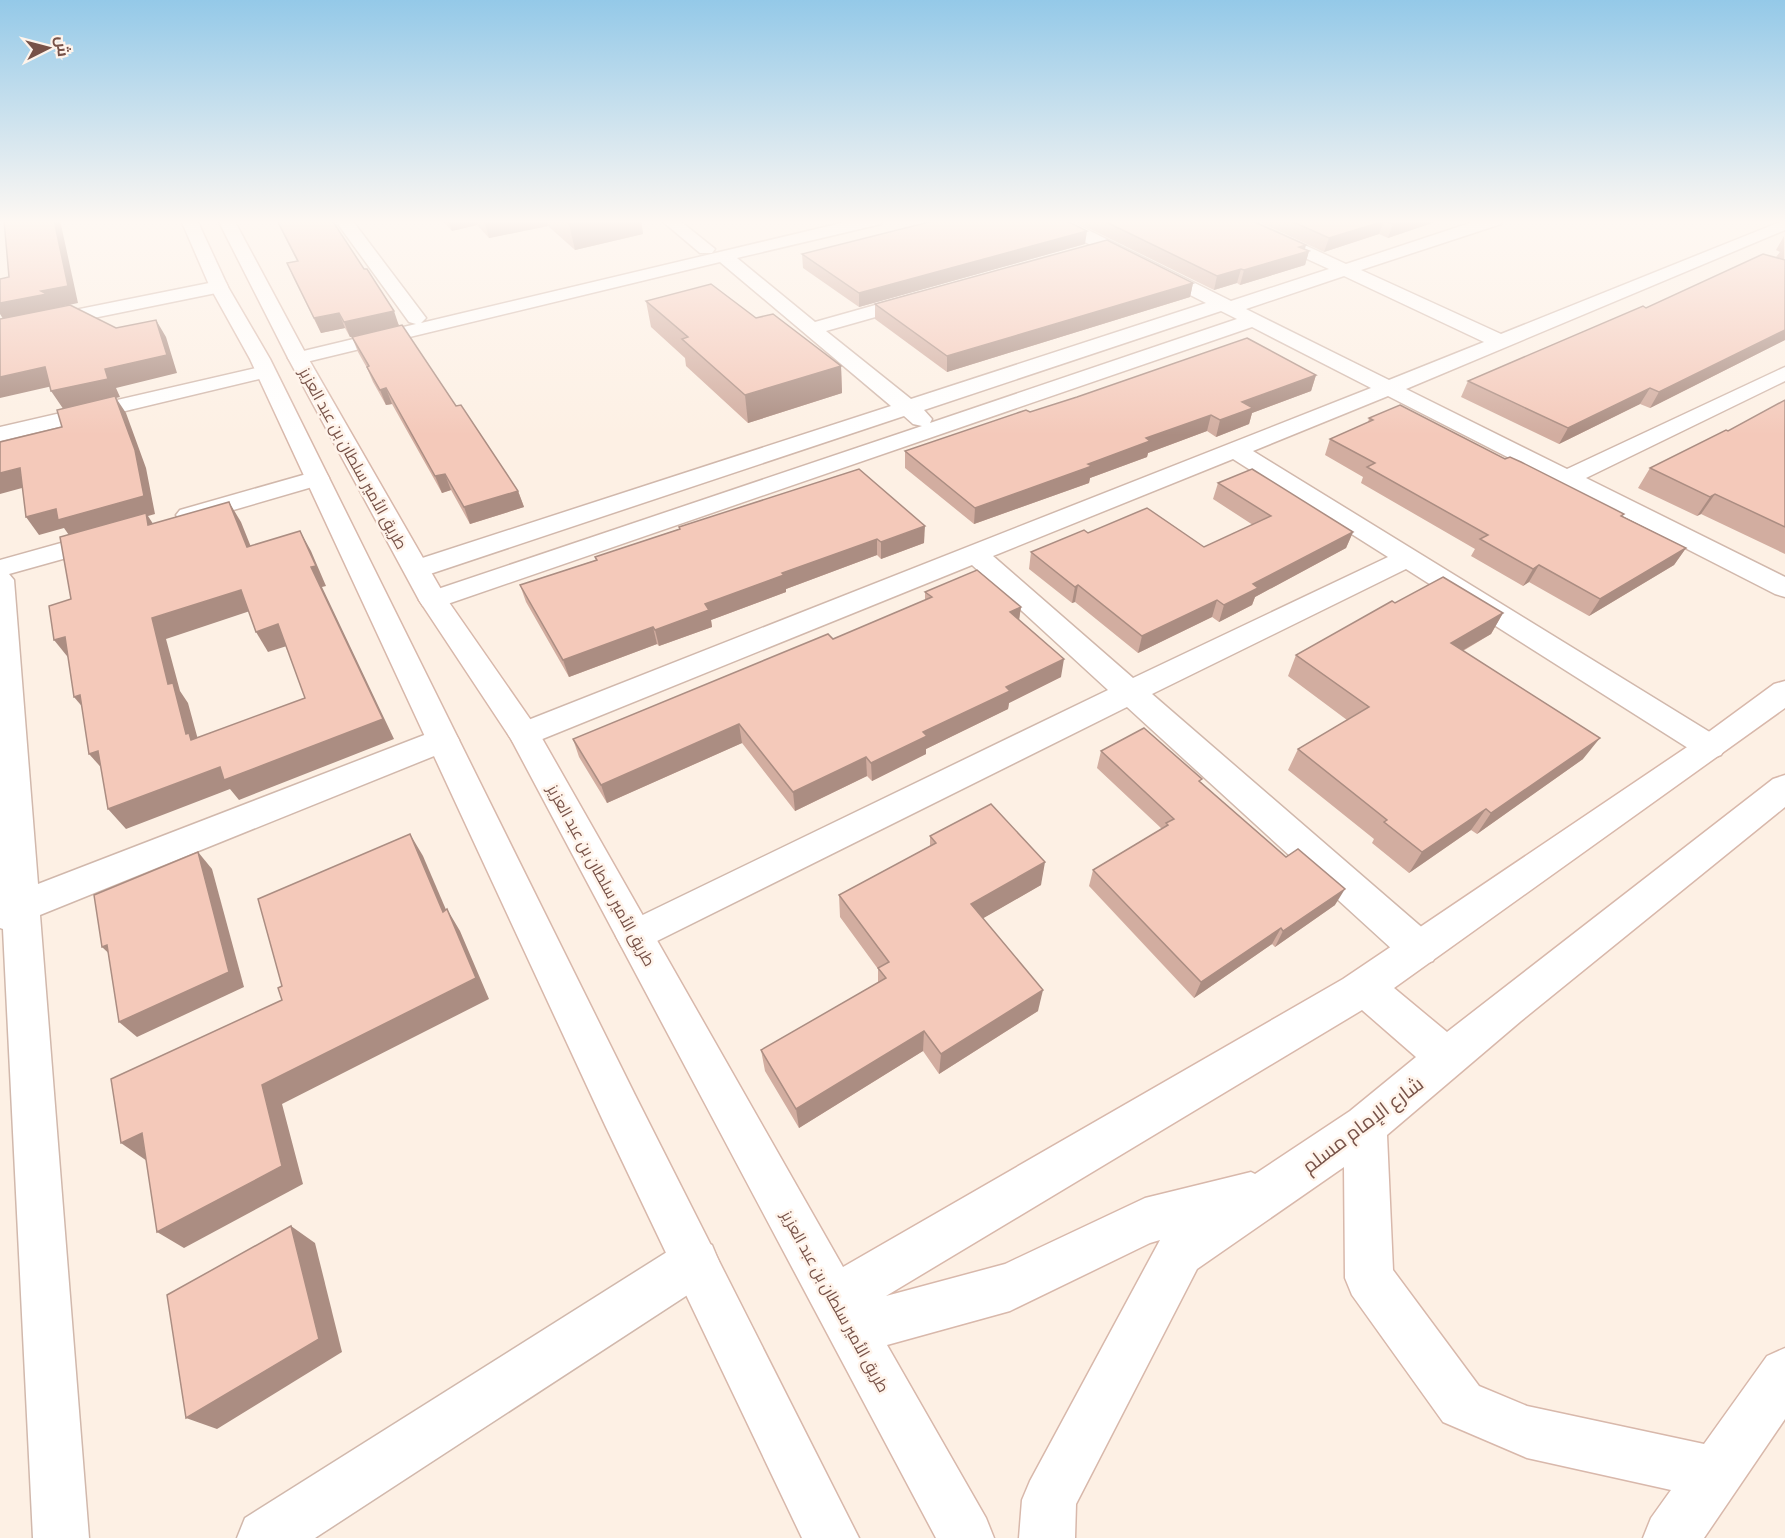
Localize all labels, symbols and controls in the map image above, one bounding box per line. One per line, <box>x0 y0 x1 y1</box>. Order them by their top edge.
north arrow <box>18 18 78 78</box>
text: ش <box>52 35 74 58</box>
street label: طريق الأمير سلطان بن عبد العزيز <box>294 363 412 553</box>
street label: طريق الأمير سلطان بن عبد العزيز <box>542 780 660 970</box>
street label: شارع الإمام مسلم <box>1297 1071 1429 1180</box>
street label: طريق الأمير سلطان بن عبد العزيز <box>776 1206 894 1396</box>

